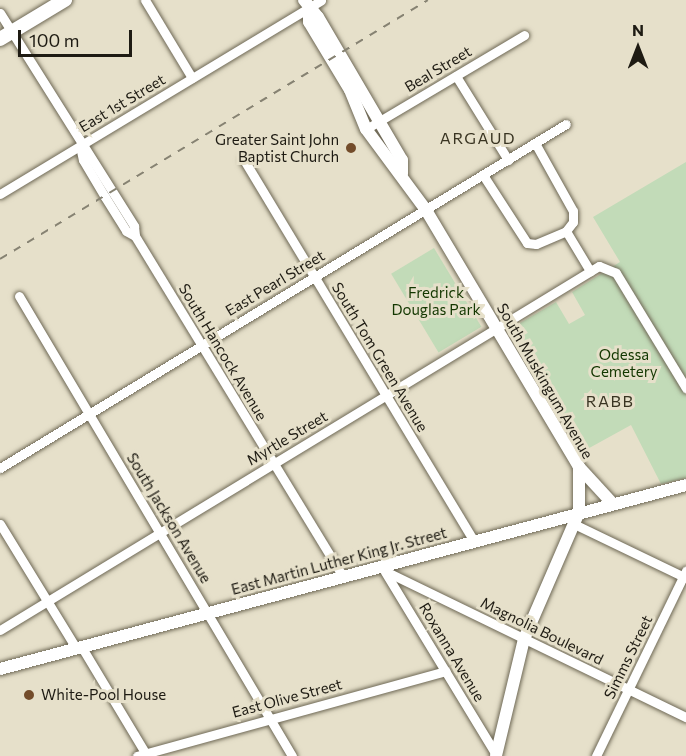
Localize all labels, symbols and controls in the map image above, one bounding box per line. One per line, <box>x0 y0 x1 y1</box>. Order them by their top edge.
scale bar <box>21 18 135 56</box>
north arrow <box>608 18 668 78</box>
text: N <box>632 20 644 39</box>
text: 100 m <box>29 29 79 51</box>
street label: Beal Street <box>401 42 475 96</box>
street label: East 1st Street <box>76 70 168 136</box>
district label: ARGAUD <box>440 128 516 148</box>
place label: Greater Saint John Baptist Church <box>215 130 339 165</box>
marker: Greater Saint John Baptist Church <box>344 141 358 155</box>
street label: East Pearl Street <box>222 246 328 320</box>
street label: South Tom Green Avenue <box>328 279 432 435</box>
street label: South Hancock Avenue <box>175 280 271 424</box>
park label: Fredrick Douglas Park <box>391 283 481 318</box>
street label: South Muskingum Avenue <box>493 300 597 462</box>
park label: Odessa Cemetery <box>591 345 657 380</box>
district label: RABB <box>586 391 634 411</box>
street label: Myrtle Street <box>243 407 331 469</box>
street label: South Jackson Avenue <box>123 450 215 586</box>
street label: East Martin Luther King Jr. Street <box>229 524 449 598</box>
street label: Magnolia Boulevard <box>478 593 606 669</box>
street label: Roxanna Avenue <box>415 599 489 705</box>
street label: Simms Street <box>600 612 656 702</box>
street label: East Olive Street <box>230 675 344 721</box>
place label: White-Pool House <box>41 686 166 704</box>
marker: White-Pool House <box>22 688 36 702</box>

